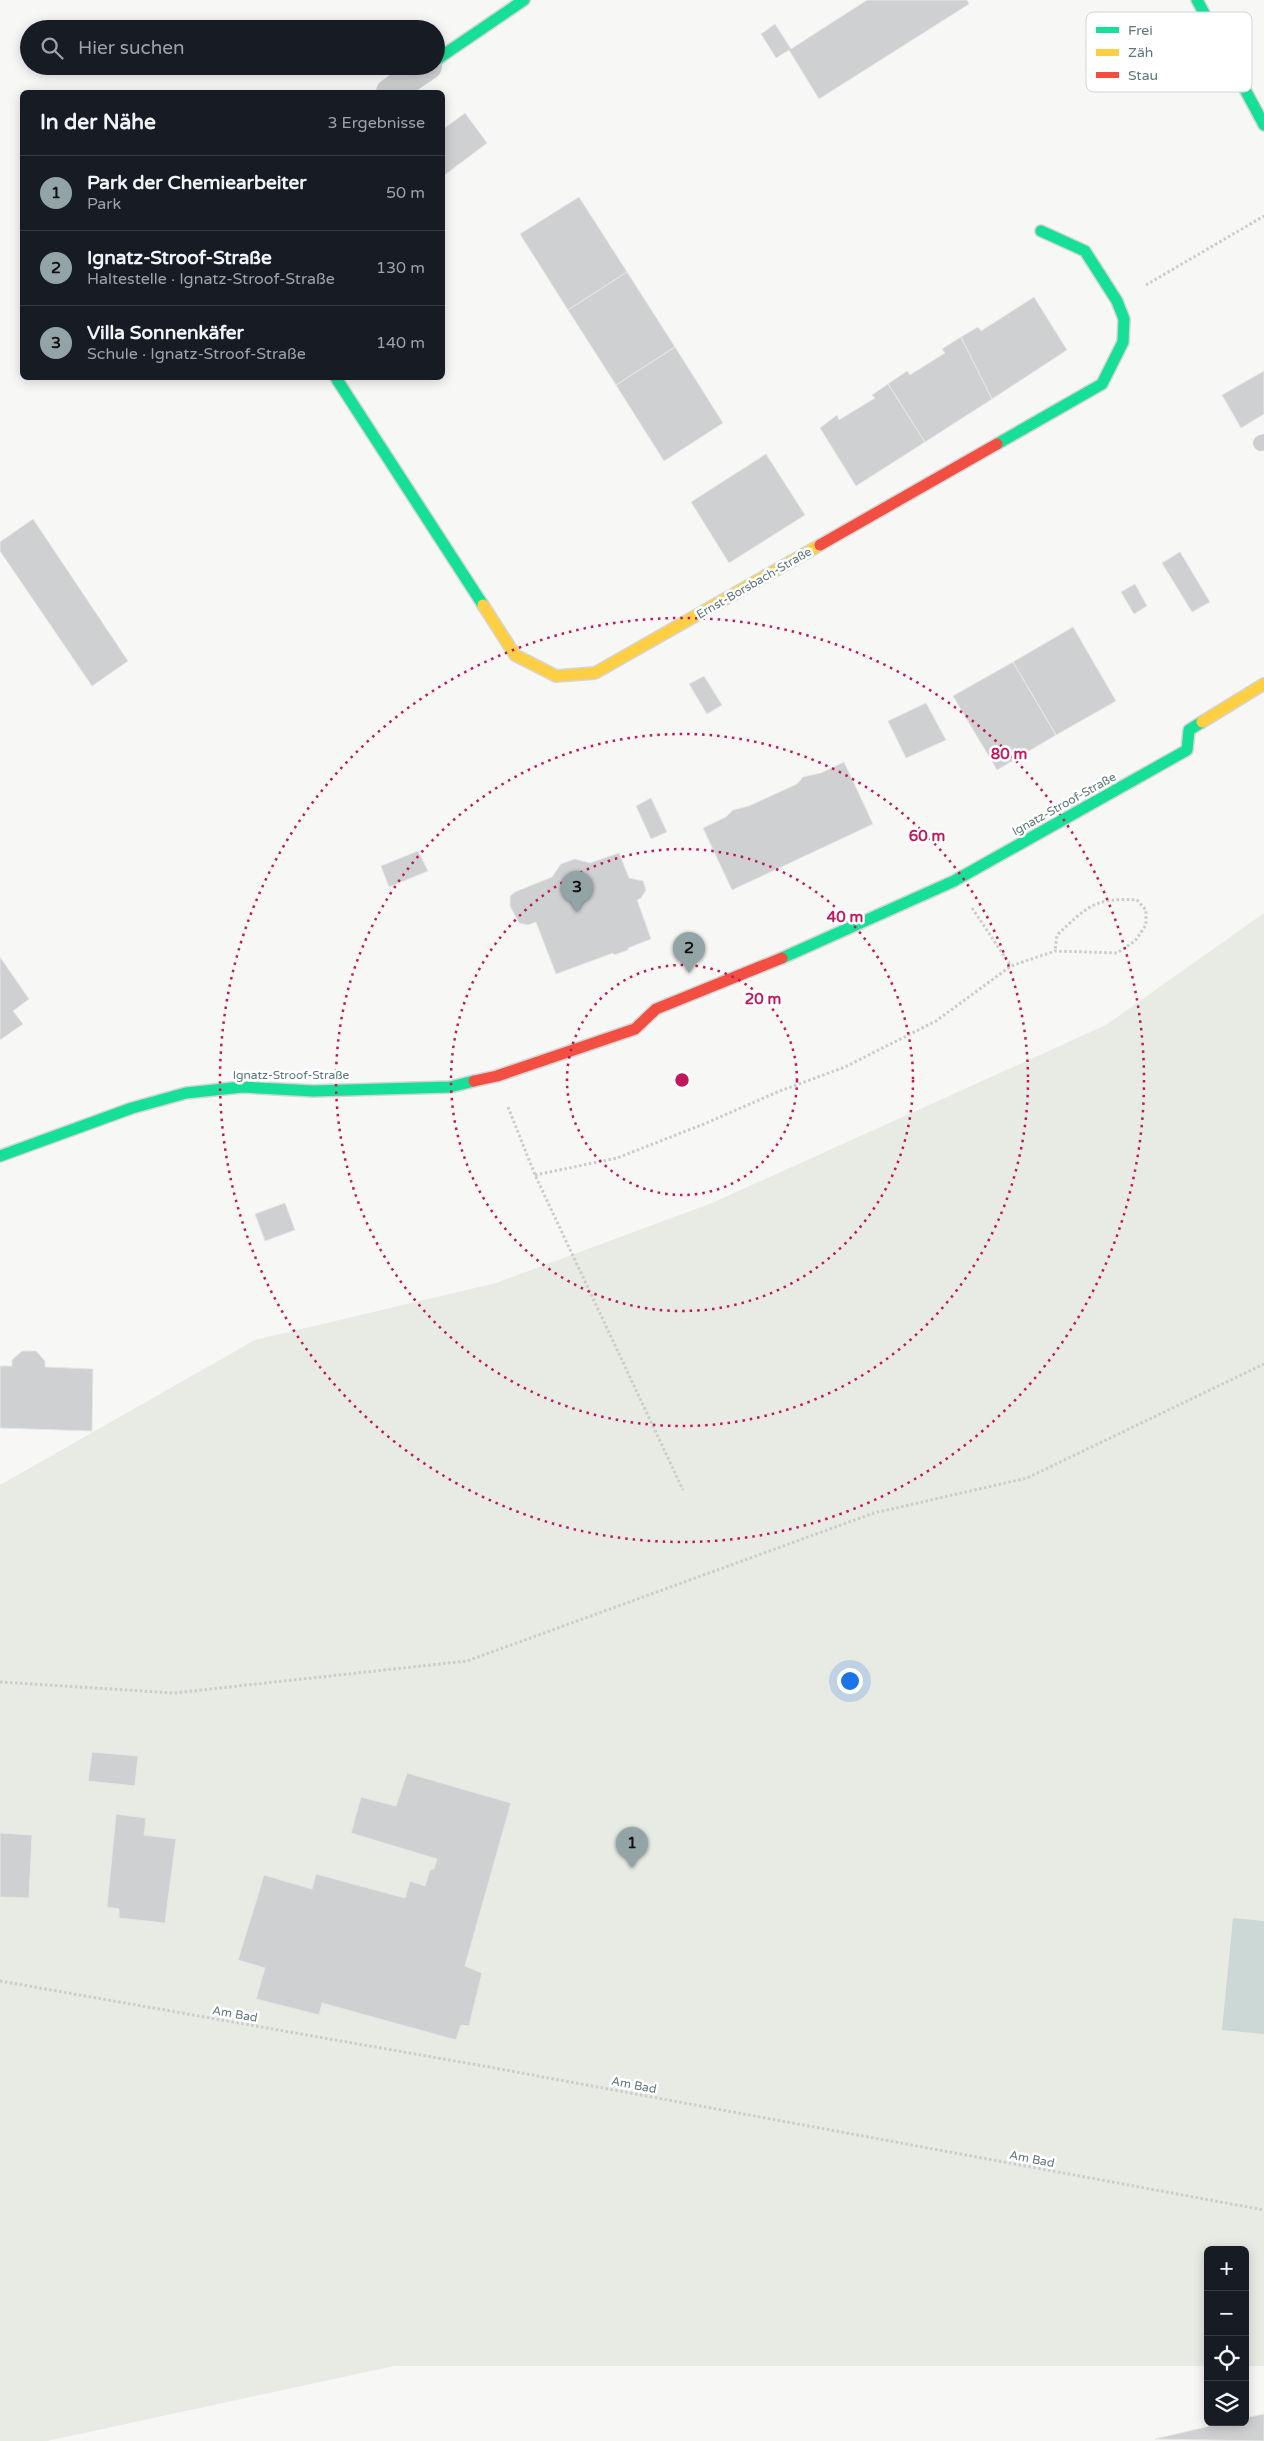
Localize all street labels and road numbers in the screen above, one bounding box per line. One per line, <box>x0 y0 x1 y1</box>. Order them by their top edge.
street label: Ernst-Borsbach-Straße <box>694 544 814 622</box>
street label: Ignatz-Stroof-Straße <box>1010 770 1119 838</box>
street label: Ignatz-Stroof-Straße <box>233 1068 350 1082</box>
street label: Am Bad <box>211 2003 259 2025</box>
street label: Am Bad <box>610 2074 658 2096</box>
street label: Am Bad <box>1008 2148 1056 2170</box>

